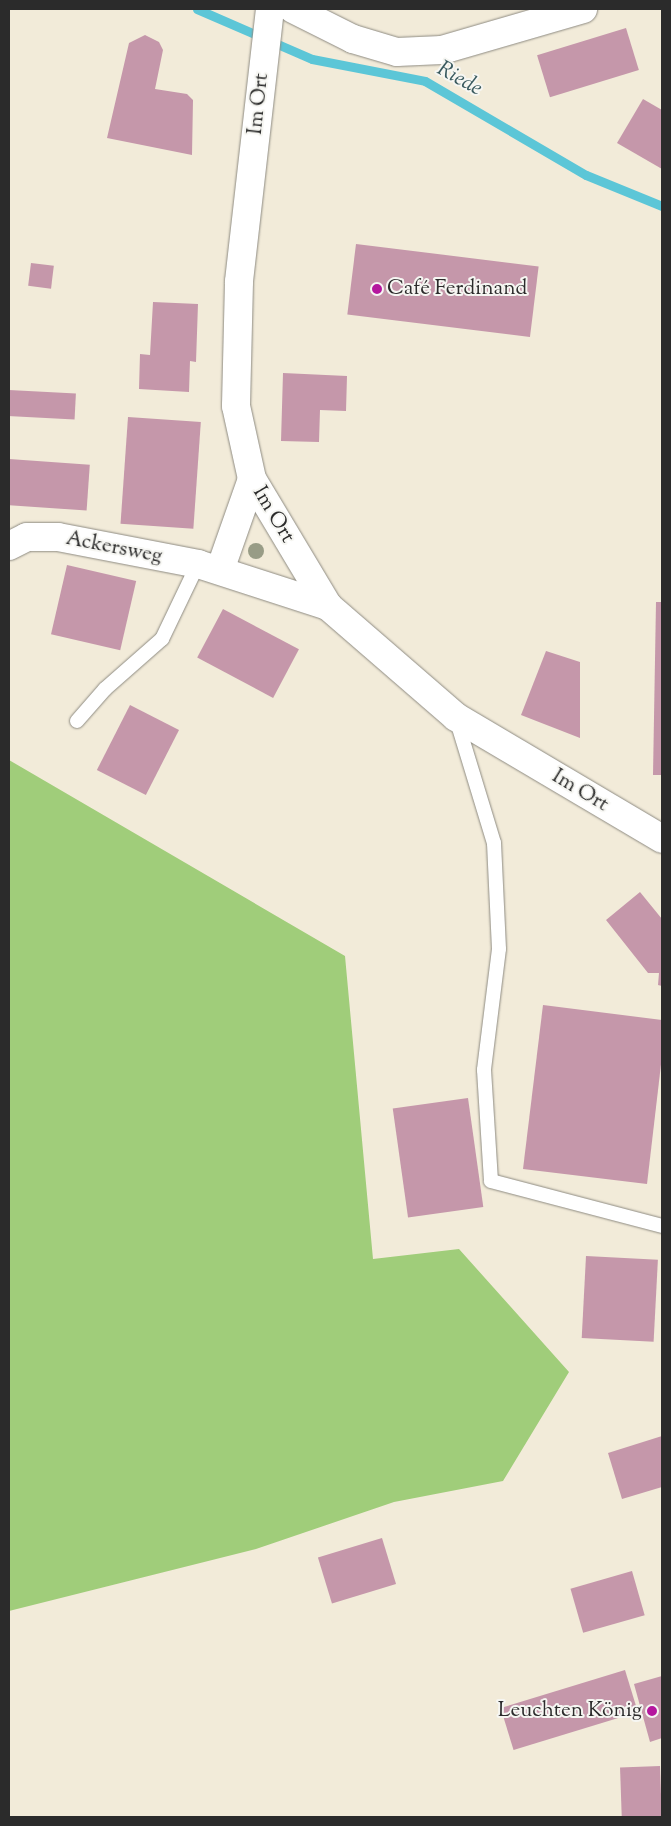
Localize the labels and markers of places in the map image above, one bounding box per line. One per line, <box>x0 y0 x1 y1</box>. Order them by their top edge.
place label: Café Ferdinand <box>387 276 527 302</box>
marker: Café Ferdinand <box>371 283 383 295</box>
place label: Leuchten König <box>498 1698 642 1724</box>
marker: Leuchten König <box>646 1705 658 1717</box>

